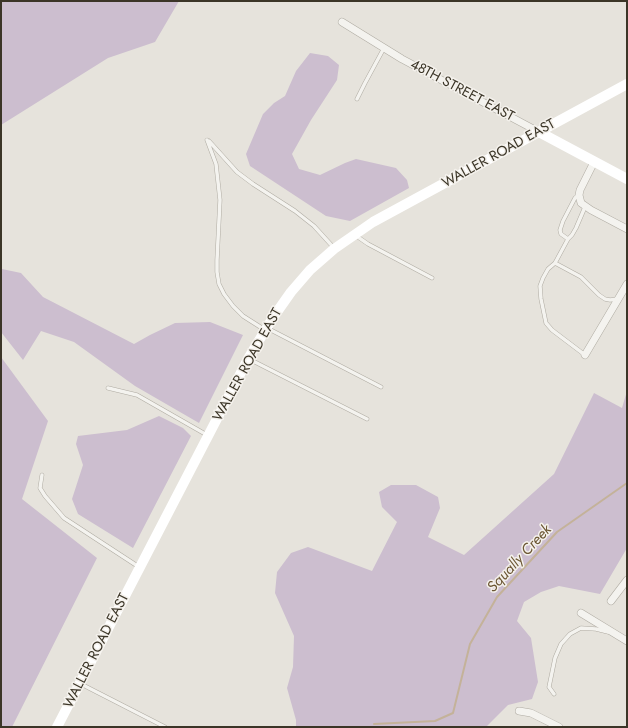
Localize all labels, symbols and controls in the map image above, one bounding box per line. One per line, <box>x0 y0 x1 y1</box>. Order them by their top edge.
street label: 48TH STREET EAST <box>407 57 517 125</box>
street label: WALLER ROAD EAST <box>440 116 558 192</box>
street label: WALLER ROAD EAST <box>210 306 286 424</box>
water label: Squally Creek <box>484 521 556 597</box>
street label: WALLER ROAD EAST <box>61 591 133 711</box>

